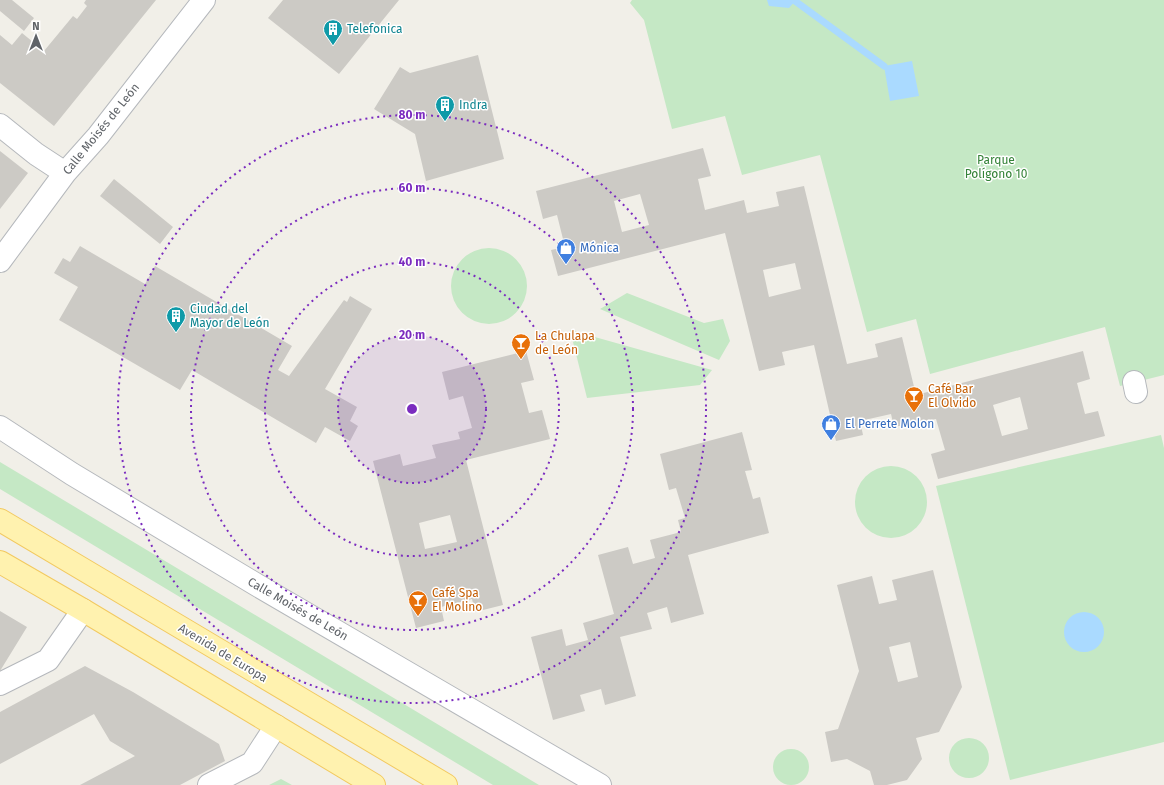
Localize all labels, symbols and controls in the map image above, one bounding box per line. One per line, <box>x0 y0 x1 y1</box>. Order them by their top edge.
north arrow <box>16 16 56 56</box>
building icon: Telefonica <box>322 18 344 46</box>
text: N <box>32 20 40 33</box>
place label: Telefonica <box>347 22 403 36</box>
street label: Calle Moisés de León <box>60 80 142 178</box>
building icon: Indra <box>434 94 456 122</box>
place label: Indra <box>459 98 488 112</box>
text: 80 m <box>399 108 425 122</box>
park label: Parque Polígono 10 <box>965 153 1028 181</box>
text: 60 m <box>399 181 425 195</box>
shop icon: Mónica <box>555 237 577 265</box>
place label: Mónica <box>580 241 619 255</box>
text: 40 m <box>399 255 425 269</box>
place label: Ciudad del Mayor de León <box>190 302 270 330</box>
building icon: Ciudad del Mayor de León <box>165 305 187 333</box>
text: 20 m <box>399 328 425 342</box>
place label: La Chulapa de León <box>535 329 595 357</box>
bar icon: La Chulapa de León <box>510 332 532 360</box>
place label: Café Bar El Olvido <box>928 382 976 410</box>
bar icon: Café Bar El Olvido <box>903 385 925 413</box>
centre of rings <box>405 402 419 416</box>
shop icon: El Perrete Molon <box>820 413 842 441</box>
place label: El Perrete Molon <box>845 417 934 431</box>
street label: Calle Moisés de León <box>245 575 351 643</box>
place label: Café Spa El Molino <box>432 586 482 614</box>
bar icon: Café Spa El Molino <box>407 589 429 617</box>
street label: Avenida de Europa <box>176 621 270 685</box>

